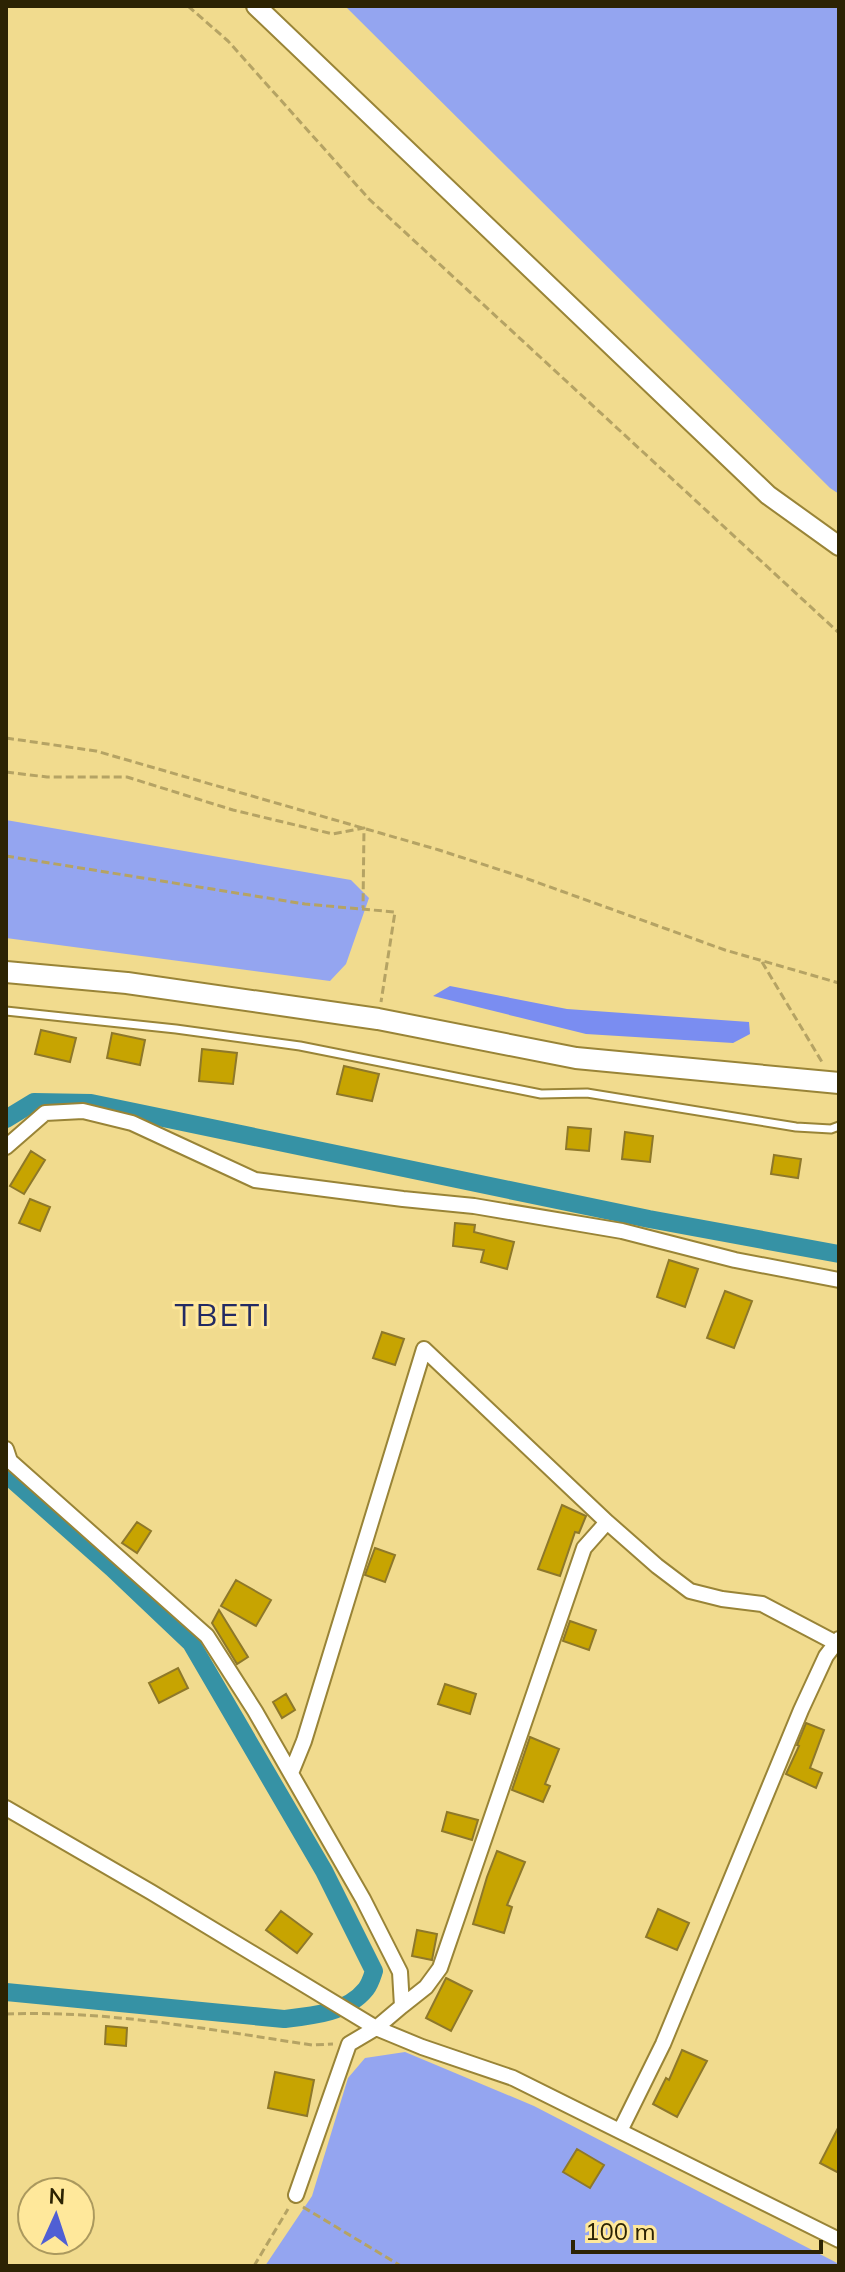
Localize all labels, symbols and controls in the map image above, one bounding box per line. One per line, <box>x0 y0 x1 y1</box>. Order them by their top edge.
district label: TBETI <box>174 1294 272 1334</box>
north arrow <box>16 2176 96 2256</box>
text: N <box>48 2182 66 2210</box>
scale bar <box>573 2204 821 2254</box>
text: 100 m <box>585 2216 656 2246</box>

